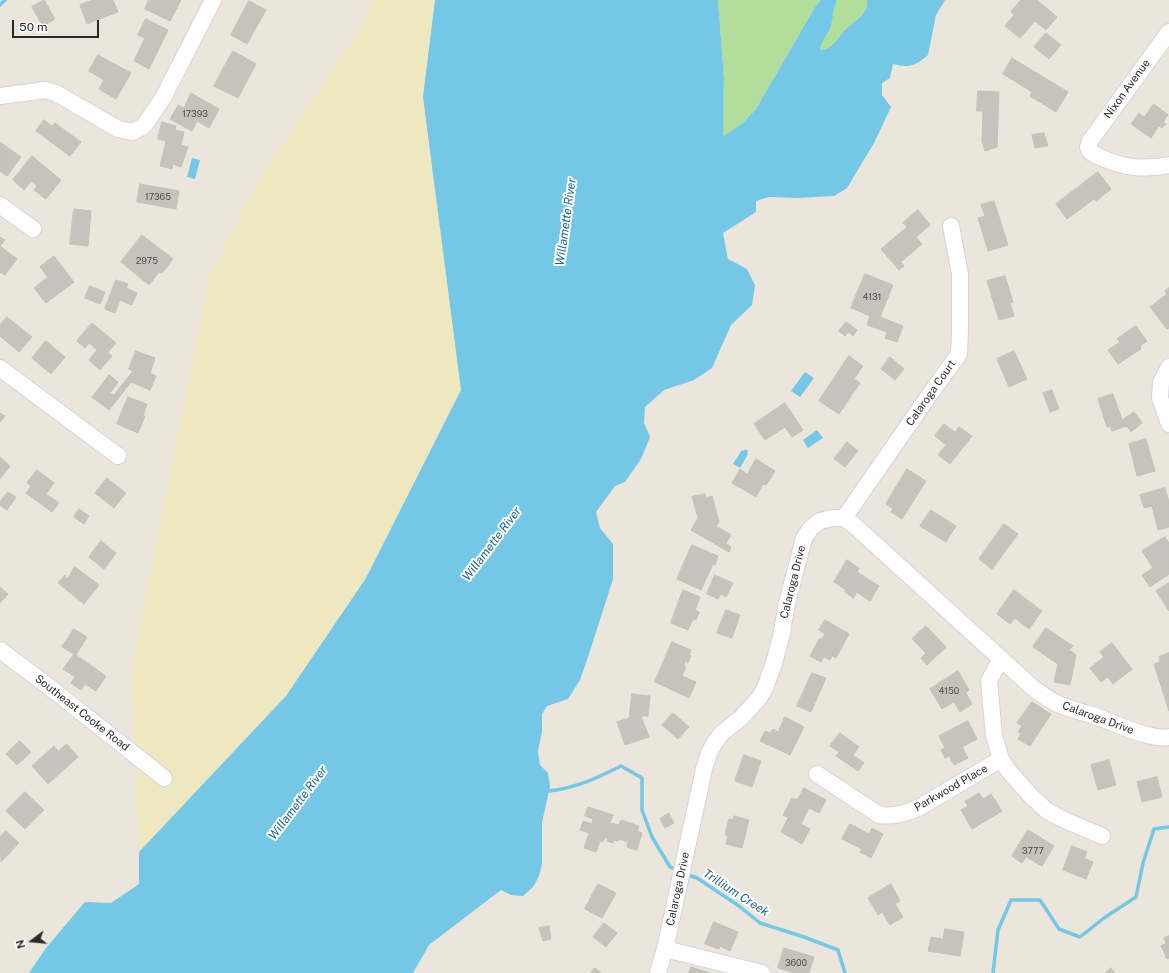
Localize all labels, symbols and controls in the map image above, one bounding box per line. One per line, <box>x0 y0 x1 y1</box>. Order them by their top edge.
scale bar <box>14 12 101 38</box>
text: 50 m <box>19 20 47 34</box>
street label: Nixon Avenue <box>1101 57 1153 121</box>
house number: 17393 <box>182 109 208 119</box>
water label: Willamette River <box>553 177 579 267</box>
house number: 17365 <box>145 192 171 202</box>
house number: 2975 <box>136 256 158 266</box>
house number: 4131 <box>863 292 881 302</box>
street label: Calaroga Court <box>903 358 959 428</box>
water label: Willamette River <box>460 504 524 584</box>
street label: Calaroga Drive <box>778 544 808 620</box>
street label: Southeast Cooke Road <box>32 672 132 754</box>
house number: 4150 <box>939 686 959 696</box>
street label: Calaroga Drive <box>1060 699 1136 737</box>
street label: Parkwood Place <box>912 762 990 814</box>
water label: Willamette River <box>266 763 330 843</box>
house number: 3777 <box>1022 846 1044 856</box>
street label: Calaroga Drive <box>664 851 692 927</box>
water label: Trillium Creek <box>700 866 772 920</box>
north arrow <box>12 921 52 961</box>
text: N <box>14 939 27 950</box>
house number: 3600 <box>785 958 807 968</box>

